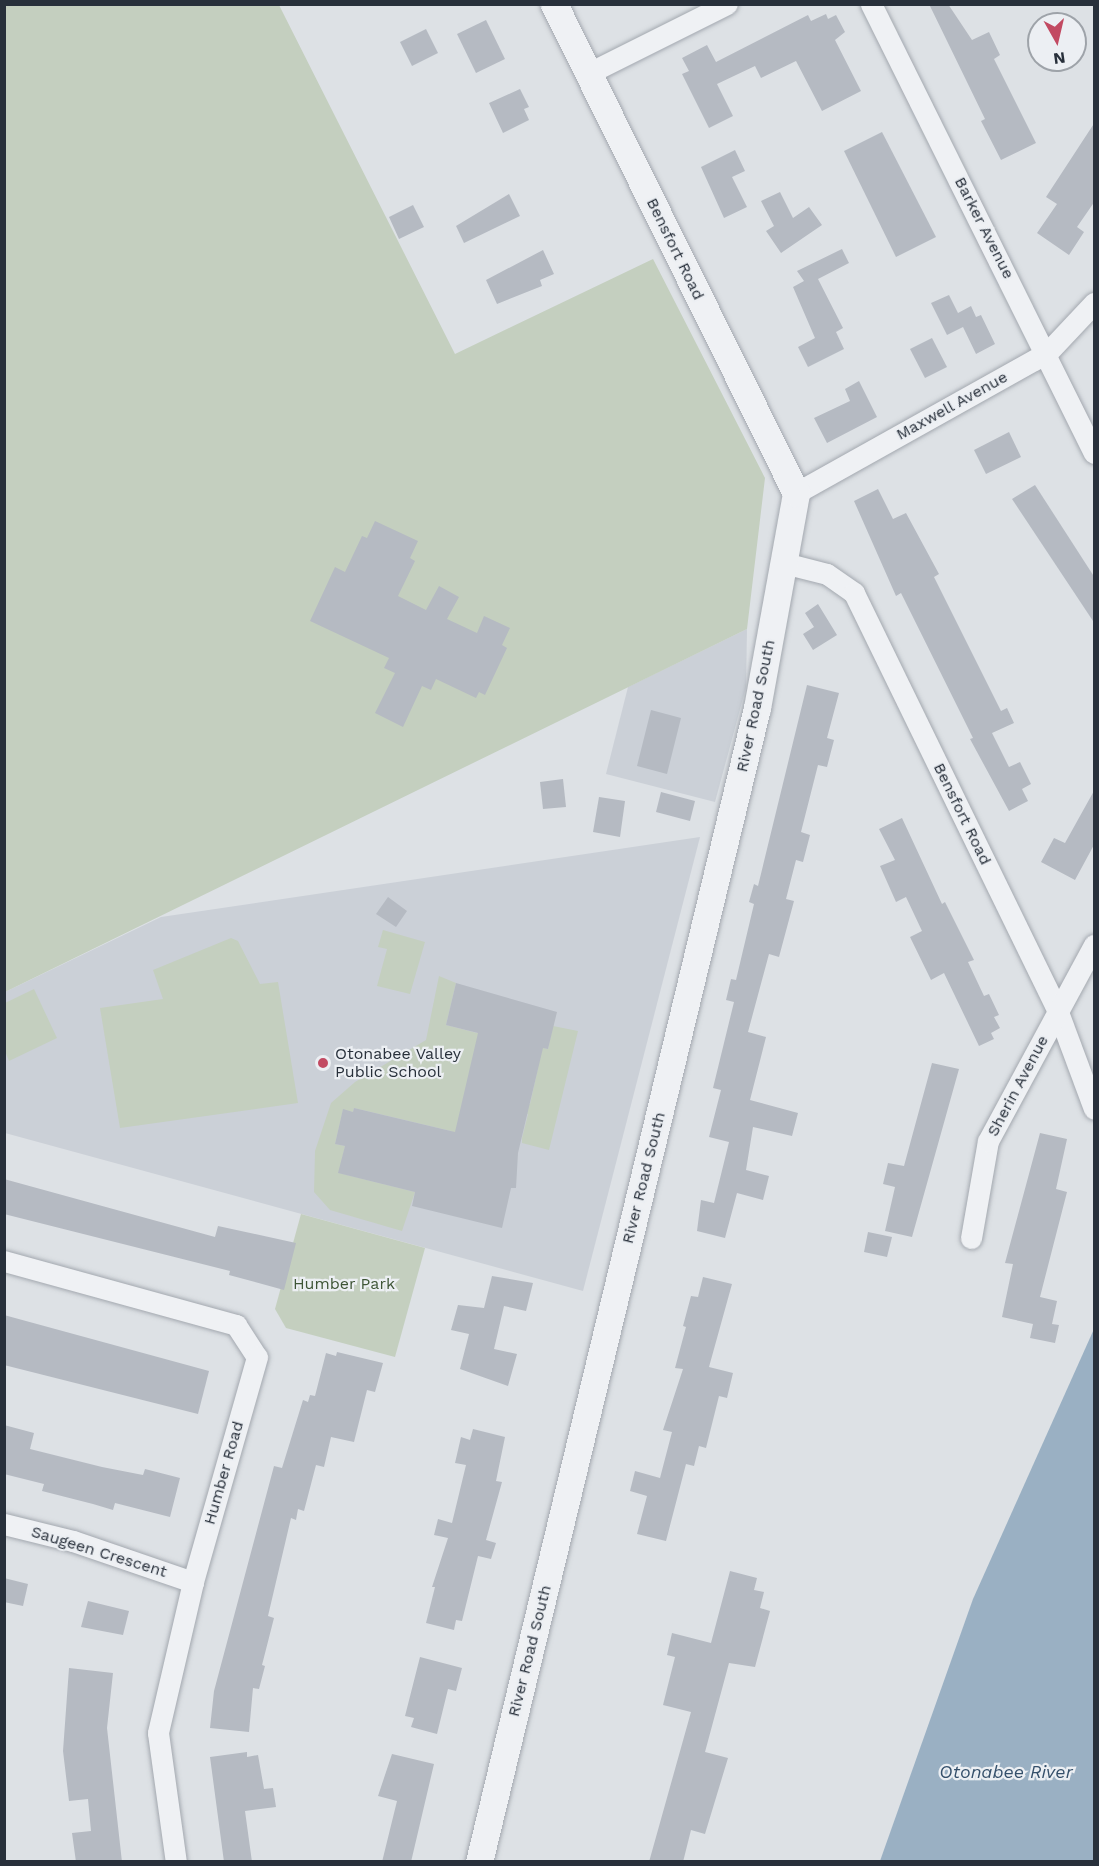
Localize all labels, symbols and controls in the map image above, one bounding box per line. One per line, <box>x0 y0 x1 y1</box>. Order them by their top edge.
north arrow <box>1027 12 1087 72</box>
text: N <box>1052 48 1066 69</box>
street label: Barker Avenue <box>950 173 1018 283</box>
street label: Bensfort Road <box>642 195 708 303</box>
street label: Maxwell Avenue <box>893 367 1011 445</box>
street label: River Road South <box>733 638 779 774</box>
street label: Bensfort Road <box>929 760 995 868</box>
street label: Sherin Avenue <box>983 1032 1053 1140</box>
place label: Otonabee Valley Public School <box>335 1044 462 1082</box>
marker: Otonabee Valley Public School <box>316 1056 330 1070</box>
street label: River Road South <box>618 1110 670 1246</box>
park label: Humber Park <box>293 1274 395 1294</box>
street label: Humber Road <box>200 1419 248 1527</box>
street label: Saugeen Crescent <box>29 1522 169 1582</box>
street label: River Road South <box>504 1583 556 1719</box>
water label: Otonabee River <box>939 1761 1073 1783</box>

